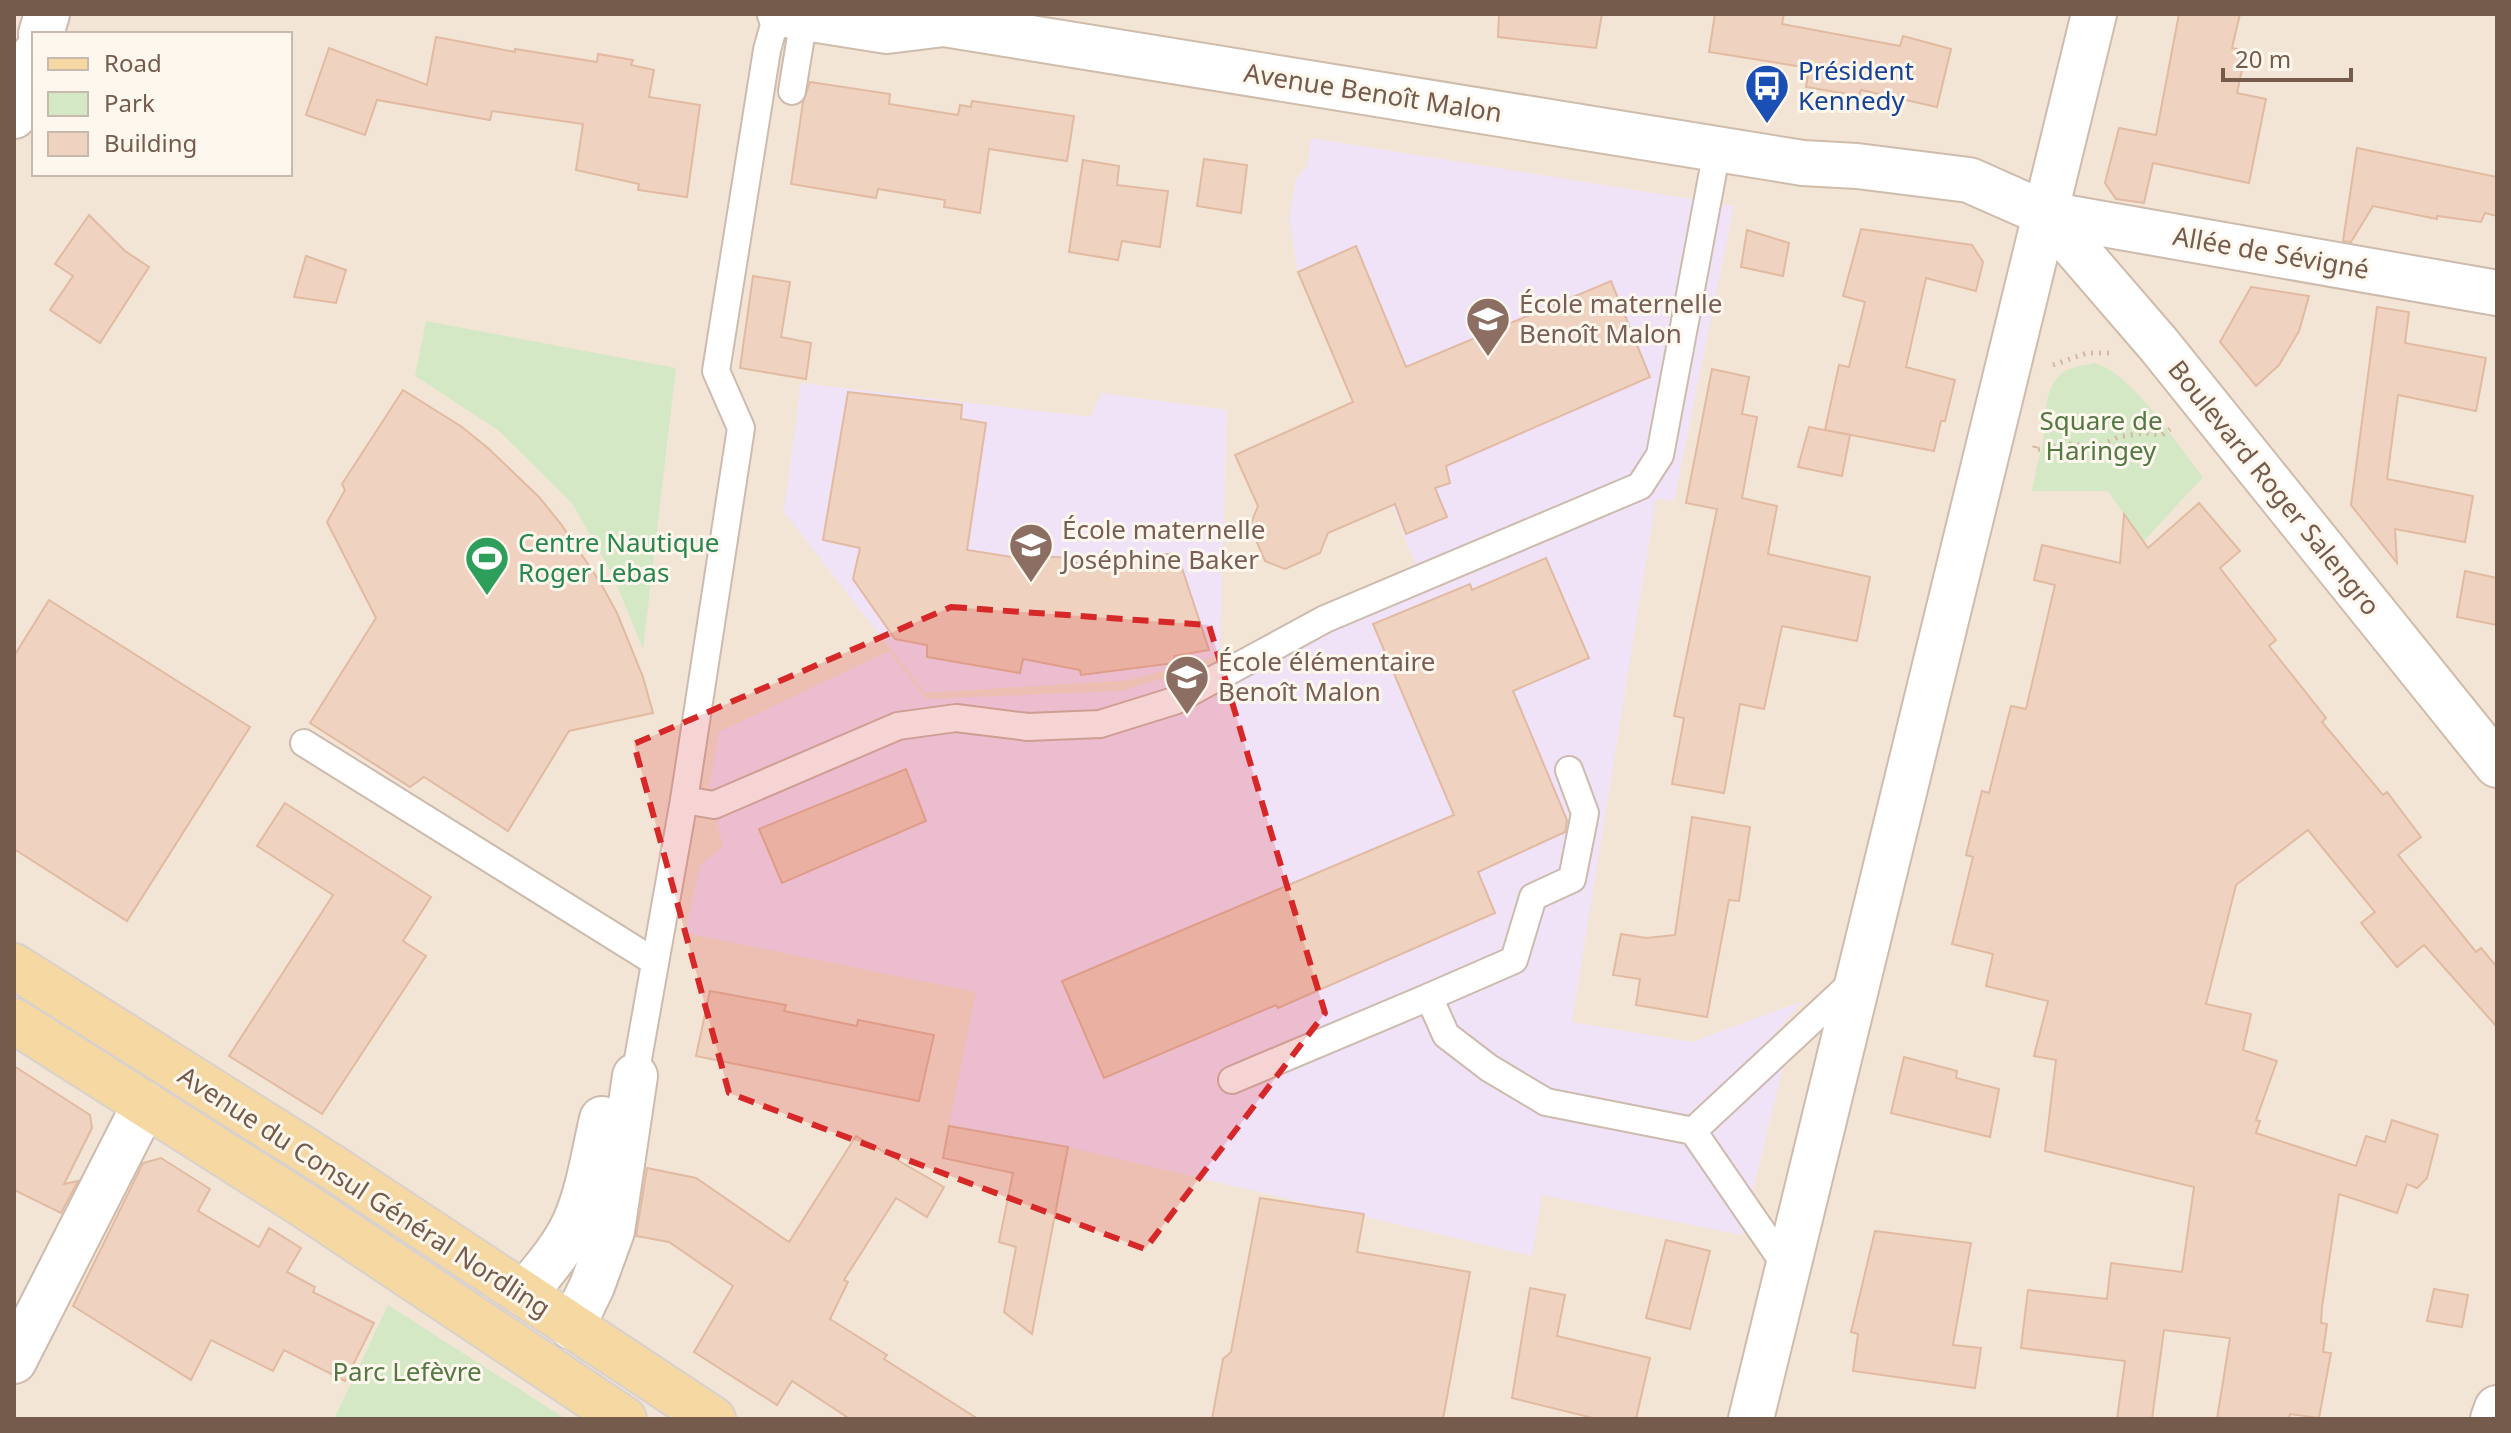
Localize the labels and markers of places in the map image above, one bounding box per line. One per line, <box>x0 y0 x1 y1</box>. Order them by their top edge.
place label: Président Kennedy <box>1798 52 1914 118</box>
bus stop icon: Président Kennedy <box>1743 62 1791 125</box>
place label: École maternelle Benoît Malon <box>1519 285 1722 351</box>
school or university icon: École maternelle Benoît Malon <box>1464 295 1512 358</box>
place label: École maternelle Joséphine Baker <box>1059 511 1265 577</box>
school or university icon: École maternelle Joséphine Baker <box>1007 521 1055 584</box>
place label: Centre Nautique Roger Lebas <box>518 524 719 590</box>
sports icon: Centre Nautique Roger Lebas <box>463 534 511 597</box>
place label: École élémentaire Benoît Malon <box>1218 643 1435 709</box>
school or university icon: École élémentaire Benoît Malon <box>1163 653 1211 716</box>

